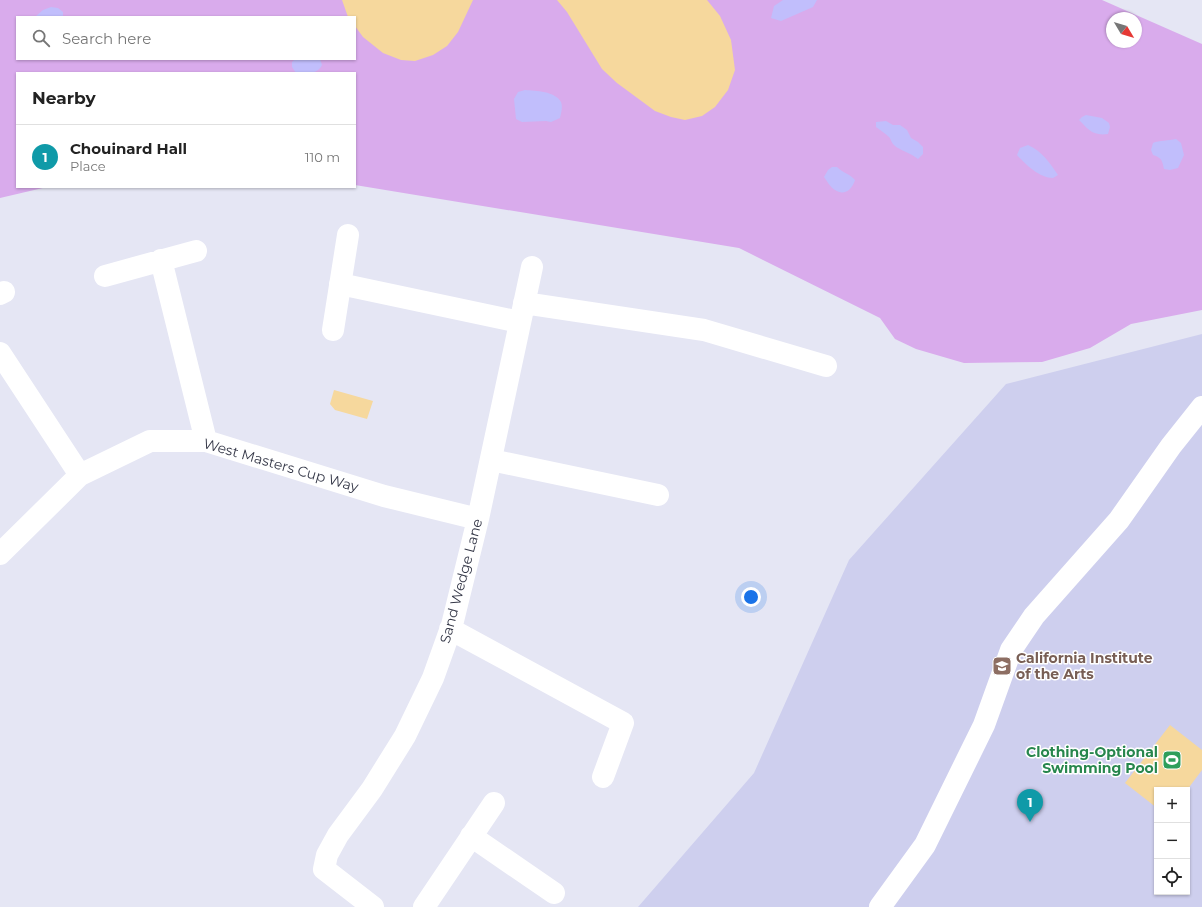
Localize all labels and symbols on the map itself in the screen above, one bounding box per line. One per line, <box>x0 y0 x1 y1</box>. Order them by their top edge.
north arrow <box>1106 12 1142 48</box>
street label: West Masters Cup Way <box>201 434 361 496</box>
street label: Sand Wedge Lane <box>436 517 486 645</box>
your location <box>741 587 761 607</box>
place label: California Institute of the Arts <box>1016 649 1153 683</box>
school or university icon: California Institute of the Arts <box>991 655 1013 677</box>
place label: Clothing-Optional Swimming Pool <box>1026 743 1158 777</box>
sports icon: Clothing-Optional Swimming Pool <box>1161 749 1183 771</box>
pin: 1 <box>1017 789 1043 822</box>

